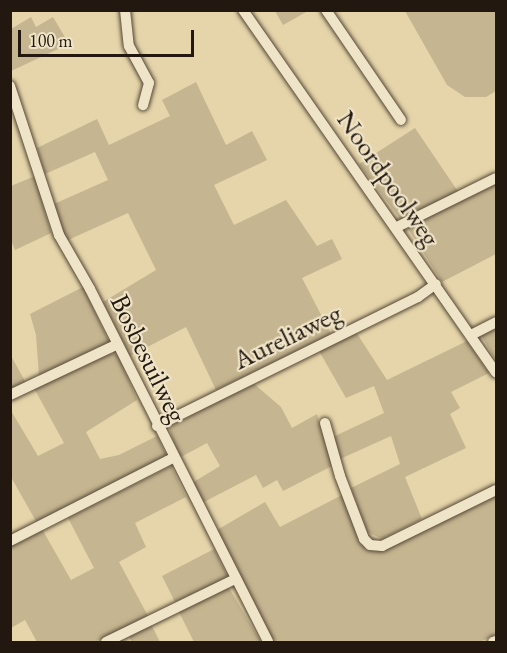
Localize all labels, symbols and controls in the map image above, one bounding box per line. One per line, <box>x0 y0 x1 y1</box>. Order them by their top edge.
scale bar <box>21 18 196 56</box>
text: 100 m <box>29 29 73 52</box>
street label: Noordpoolweg <box>331 104 447 252</box>
street label: Bosbesuilweg <box>104 289 194 427</box>
street label: Aureliaweg <box>228 296 346 376</box>

